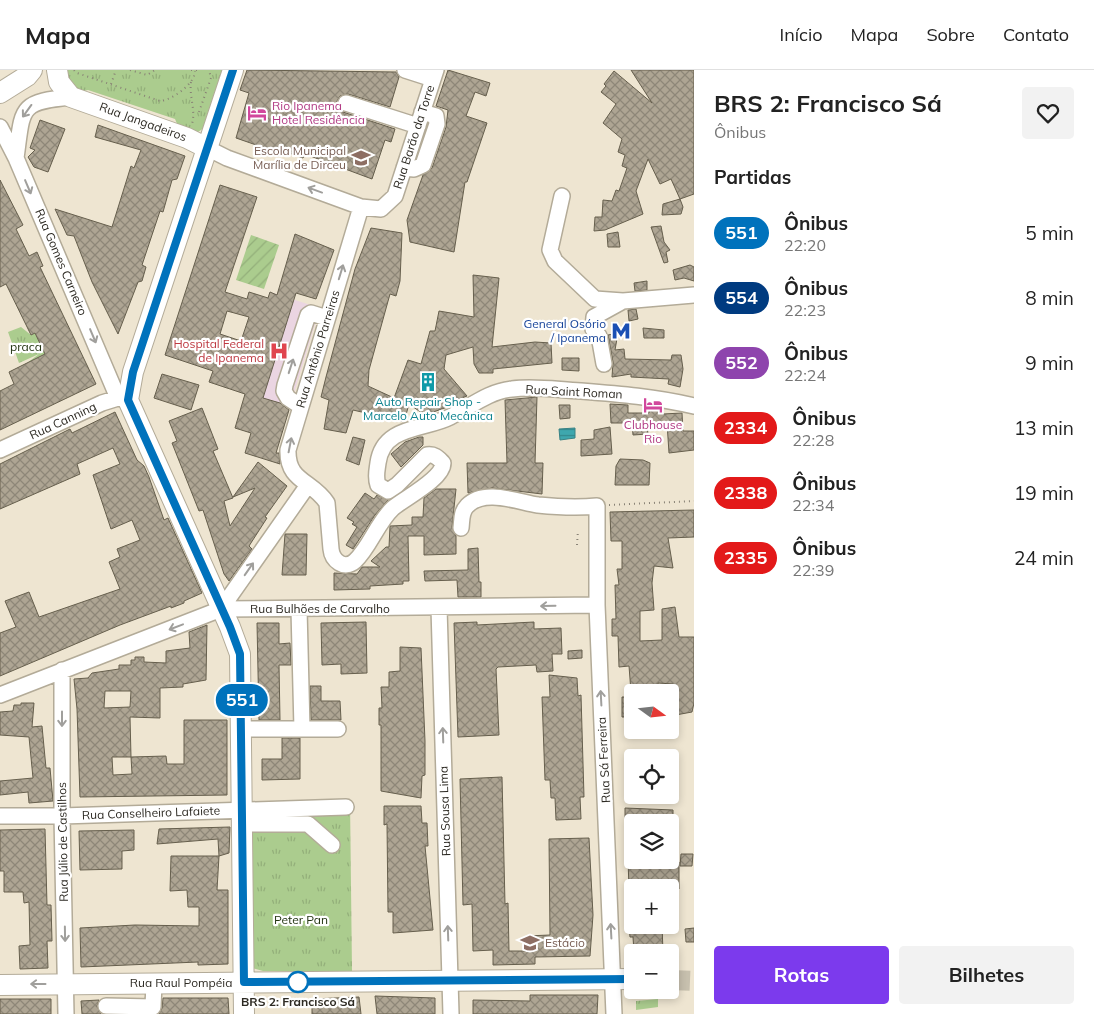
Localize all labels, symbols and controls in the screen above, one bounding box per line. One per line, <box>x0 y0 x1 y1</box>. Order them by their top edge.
text: Mapa <box>25 20 91 50</box>
text: Início <box>780 23 823 46</box>
text: Mapa <box>851 23 898 46</box>
text: Sobre <box>926 23 975 46</box>
text: Contato <box>1003 23 1069 46</box>
street label: Rua Barão da Torre <box>390 83 437 191</box>
button: heart <box>1022 87 1074 139</box>
text: BRS 2: Francisco Sá <box>714 88 942 118</box>
place label: Rio Ipanema Hotel Residência <box>272 98 365 127</box>
street label: Rua Jangadeiros <box>97 99 189 144</box>
hotel icon: Rio Ipanema Hotel Residência <box>246 102 268 124</box>
one-way arrow <box>22 104 32 118</box>
text: Ônibus <box>714 122 766 142</box>
place label: Escola Municipal Marília de Dirceu <box>253 143 346 172</box>
school or university icon: Escola Municipal Marília de Dirceu <box>350 147 372 169</box>
text: Partidas <box>714 165 791 189</box>
one-way arrow <box>24 179 34 194</box>
one-way arrow <box>308 185 323 194</box>
street label: Rua Gomes Carneiro <box>32 206 91 318</box>
text: Ônibus <box>784 211 848 235</box>
text: 551 <box>725 221 758 244</box>
text: 5 min <box>1025 221 1074 245</box>
text: 22:20 <box>784 235 826 255</box>
one-way arrow <box>336 265 346 281</box>
text: Ônibus <box>784 276 848 300</box>
text: 554 <box>725 286 758 309</box>
text: 8 min <box>1025 286 1074 310</box>
street label: Rua Antônio Parreiras <box>292 288 343 410</box>
text: 22:23 <box>784 300 826 320</box>
place label: General Osório / Ipanema <box>524 316 606 345</box>
metro station icon: General Osório / Ipanema <box>610 320 632 342</box>
one-way arrow <box>89 328 99 343</box>
place label: Hospital Federal de Ipanema <box>173 336 264 365</box>
park label: praca <box>10 339 42 354</box>
hospital icon: Hospital Federal de Ipanema <box>268 340 290 362</box>
text: Ônibus <box>784 341 848 365</box>
text: 552 <box>725 351 758 374</box>
text: 9 min <box>1025 351 1074 375</box>
one-way arrow <box>287 359 296 374</box>
text: 22:24 <box>784 365 826 385</box>
building icon: Auto Repair Shop - Marcelo Auto Mecânica <box>417 371 439 393</box>
street label: Rua Saint Roman <box>525 381 623 402</box>
place label: Auto Repair Shop - Marcelo Auto Mecânica <box>363 394 493 423</box>
hotel icon: Clubhouse Rio <box>642 394 664 416</box>
street label: Rua Canning <box>27 399 99 443</box>
text: Ônibus <box>792 406 856 430</box>
text: 2334 <box>724 416 767 439</box>
text: 13 min <box>1014 416 1074 440</box>
place label: Clubhouse Rio <box>624 417 682 446</box>
text: 22:28 <box>792 430 834 450</box>
one-way arrow <box>285 437 295 453</box>
text: Ônibus <box>792 471 856 495</box>
text: 2338 <box>724 481 767 504</box>
text: 19 min <box>1014 481 1074 505</box>
text: 22:34 <box>792 495 834 515</box>
text: Ônibus <box>792 536 856 560</box>
text: 2335 <box>724 546 767 569</box>
text: 24 min <box>1014 546 1074 570</box>
text: 22:39 <box>792 560 834 580</box>
one-way arrow <box>244 562 254 576</box>
street label: Rua Bulhões de Carvalho <box>250 601 390 616</box>
one-way arrow <box>540 601 556 611</box>
one-way arrow <box>169 623 184 632</box>
line badge: 551 <box>213 684 271 716</box>
north arrow <box>624 684 679 739</box>
map controls <box>624 684 679 999</box>
text: 551 <box>226 688 258 711</box>
one-way arrow <box>596 691 606 707</box>
one-way arrow <box>57 710 67 727</box>
street label: Rua Sá Ferreira <box>594 717 613 803</box>
one-way arrow <box>438 727 448 744</box>
button: locate <box>624 749 679 804</box>
street label: Rua Sousa Lima <box>435 766 454 856</box>
street label: Rua Júlio de Castilhos <box>54 782 71 902</box>
street label: Rua Conselheiro Lafaiete <box>82 803 220 822</box>
button: layers <box>624 814 679 869</box>
button: + <box>624 879 679 934</box>
park label: Peter Pan <box>274 912 328 927</box>
one-way arrow <box>607 923 616 939</box>
one-way arrow <box>444 925 453 941</box>
one-way arrow <box>60 926 69 942</box>
school or university icon: Estácio <box>519 932 541 954</box>
place label: Estácio <box>545 935 585 950</box>
button: − <box>624 944 679 999</box>
button: Rotas <box>714 946 889 1004</box>
button: Bilhetes <box>899 946 1074 1004</box>
marker: BRS 2: Francisco Sá <box>287 971 309 993</box>
street label: Rua Raul Pompéia <box>130 975 232 990</box>
one-way arrow <box>30 979 46 989</box>
place label: BRS 2: Francisco Sá <box>241 994 355 1009</box>

